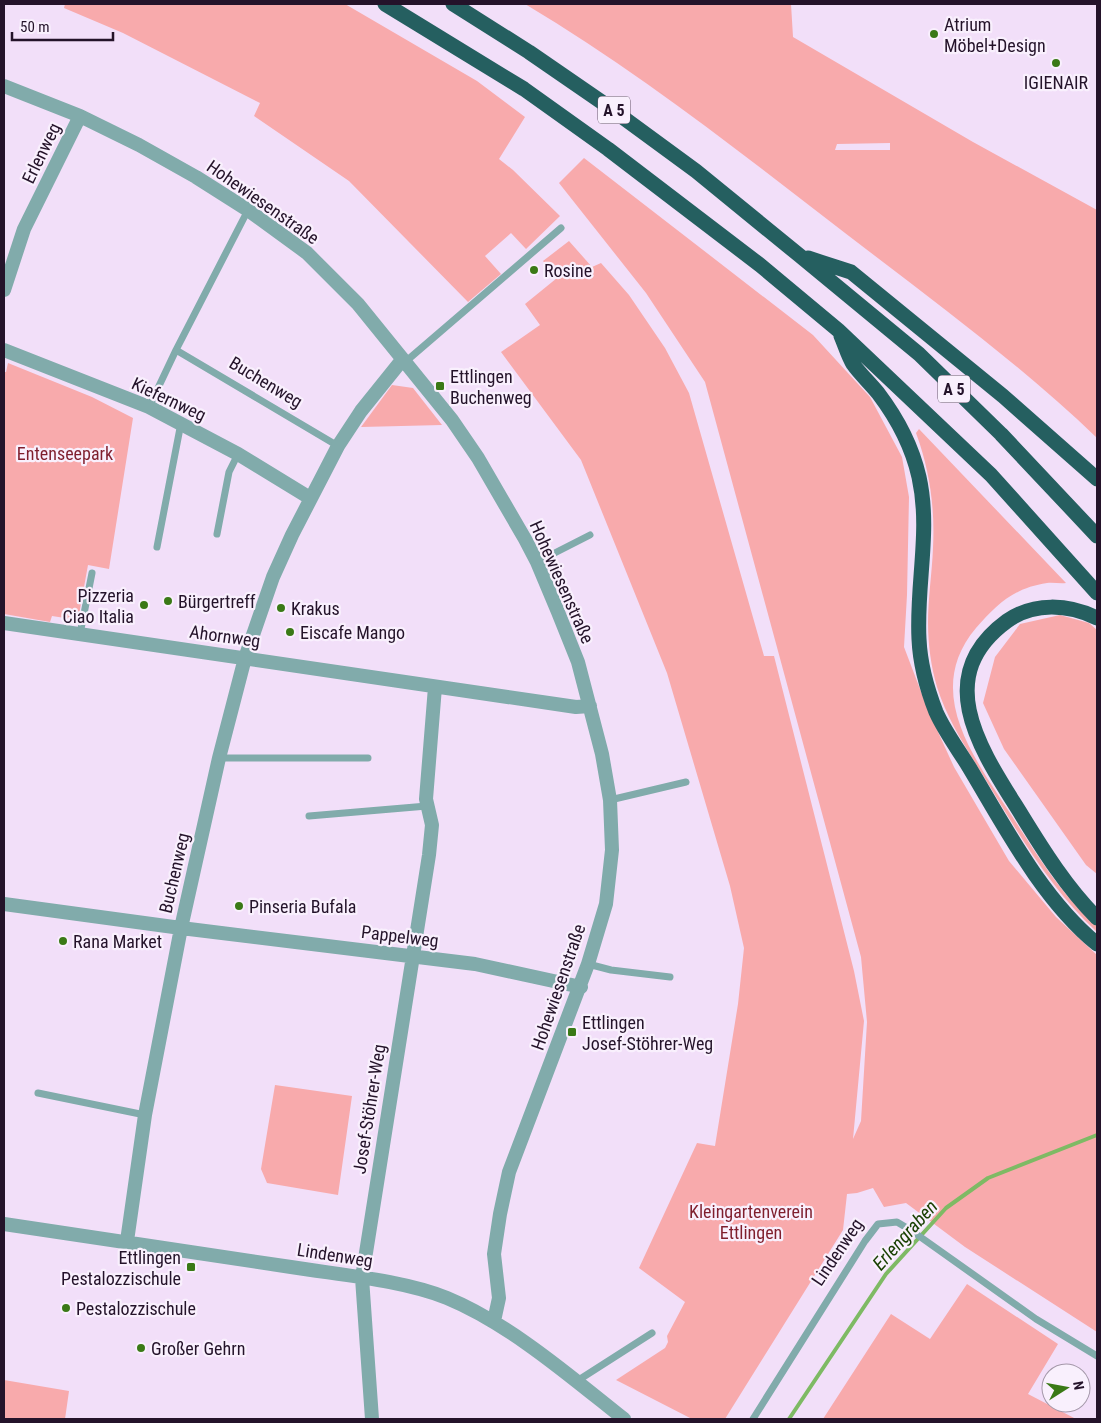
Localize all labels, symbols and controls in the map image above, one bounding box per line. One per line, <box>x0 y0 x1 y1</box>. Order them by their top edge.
scale bar <box>12 10 114 42</box>
place label: Atrium Möbel+Design <box>944 14 1046 56</box>
text: 50 m <box>20 18 50 36</box>
marker: Atrium Möbel+Design <box>928 28 940 40</box>
marker: IGIENAIR <box>1050 57 1062 69</box>
place label: IGIENAIR <box>1024 72 1089 93</box>
road number: A 5 <box>598 96 630 124</box>
street label: Erlenweg <box>17 119 65 187</box>
street label: Hohewiesenstraße <box>203 156 323 248</box>
place label: Rosine <box>544 260 592 281</box>
marker: Rosine <box>528 264 540 276</box>
street label: Buchenweg <box>226 352 306 412</box>
place label: Ettlingen Buchenweg <box>450 366 532 408</box>
street label: Kiefernweg <box>129 373 209 425</box>
road number: A 5 <box>938 376 970 402</box>
marker: Ettlingen Buchenweg <box>434 380 446 392</box>
park label: Entenseepark <box>17 443 113 464</box>
street label: Hohewiesenstraße <box>526 517 598 647</box>
place label: Pizzeria Ciao Italia <box>63 585 134 627</box>
place label: Bürgertreff <box>178 591 256 612</box>
marker: Bürgertreff <box>162 595 174 607</box>
place label: Krakus <box>291 598 340 619</box>
marker: Pizzeria Ciao Italia <box>138 599 150 611</box>
marker: Krakus <box>275 602 287 614</box>
street label: Ahornweg <box>188 621 262 651</box>
place label: Eiscafe Mango <box>300 622 405 643</box>
marker: Eiscafe Mango <box>284 626 296 638</box>
street label: Buchenweg <box>155 831 193 915</box>
place label: Pinseria Bufala <box>249 896 356 917</box>
marker: Pinseria Bufala <box>233 900 245 912</box>
street label: Pappelweg <box>360 921 440 951</box>
street label: Hohewiesenstraße <box>527 921 589 1053</box>
place label: Rana Market <box>73 931 162 952</box>
marker: Rana Market <box>57 935 69 947</box>
place label: Ettlingen Josef-Stöhrer-Weg <box>582 1012 713 1054</box>
marker: Ettlingen Josef-Stöhrer-Weg <box>566 1026 578 1038</box>
street label: Josef-Stöhrer-Weg <box>348 1043 390 1175</box>
water label: Erlengraben <box>868 1195 942 1275</box>
park label: Kleingartenverein Ettlingen <box>689 1201 813 1243</box>
street label: Lindenweg <box>807 1214 867 1290</box>
street label: Lindenweg <box>296 1239 374 1271</box>
place label: Ettlingen Pestalozzischule <box>61 1247 181 1289</box>
marker: Ettlingen Pestalozzischule <box>185 1261 197 1273</box>
place label: Pestalozzischule <box>76 1298 196 1319</box>
marker: Pestalozzischule <box>60 1302 72 1314</box>
place label: Großer Gehrn <box>151 1338 245 1359</box>
marker: Großer Gehrn <box>135 1342 147 1354</box>
north arrow <box>1041 1363 1091 1413</box>
text: N <box>1070 1380 1087 1391</box>

